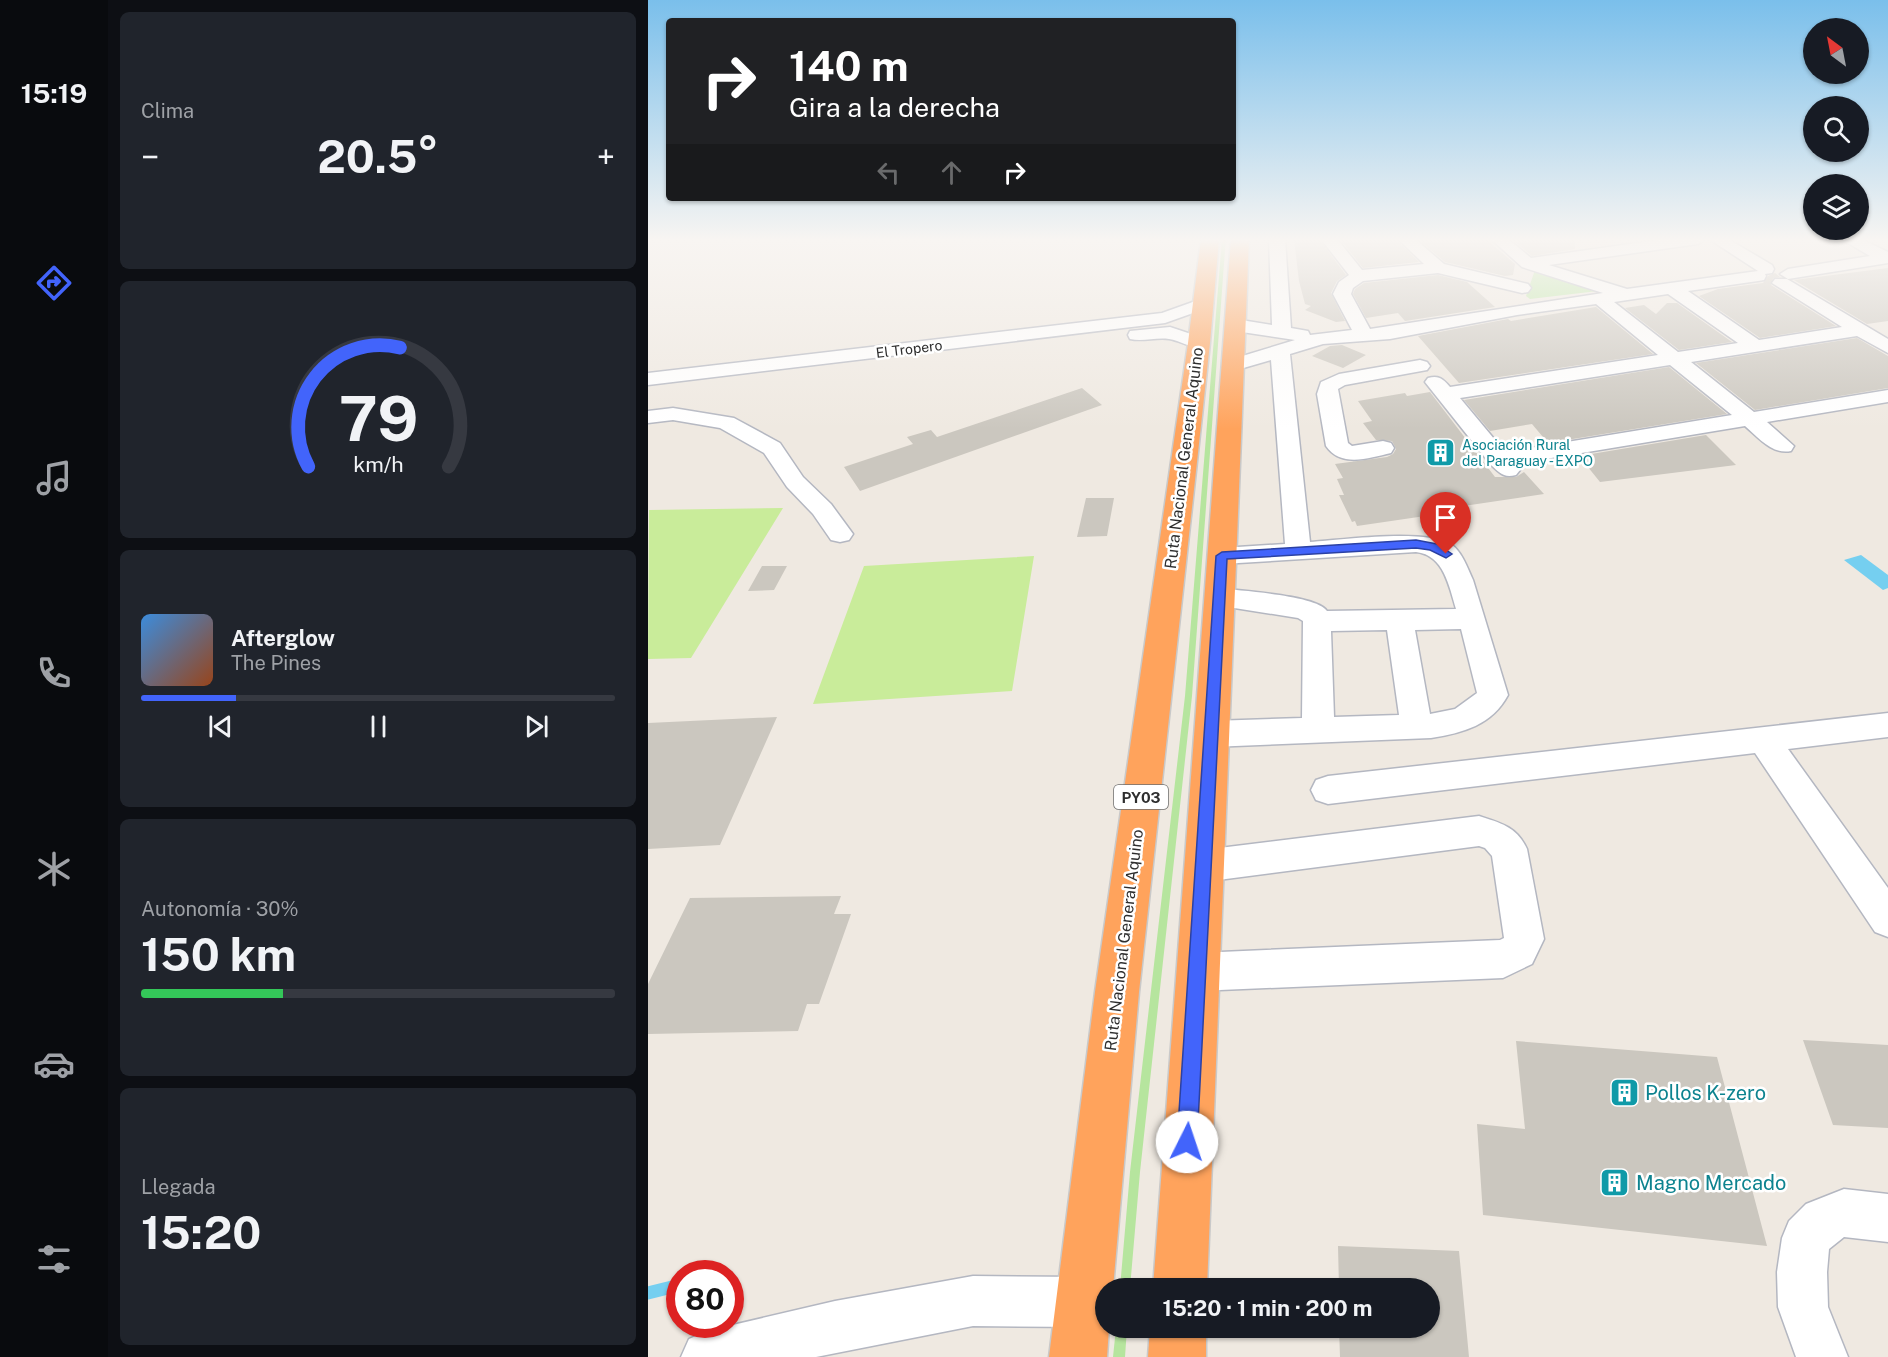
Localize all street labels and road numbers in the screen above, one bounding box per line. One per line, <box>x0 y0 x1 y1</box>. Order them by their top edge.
street label: El Tropero <box>875 337 943 361</box>
street label: Ruta Nacional General Aquino <box>1161 346 1207 570</box>
road number: PY03 <box>1114 785 1168 809</box>
street label: Ruta Nacional General Aquino <box>1101 828 1147 1052</box>

